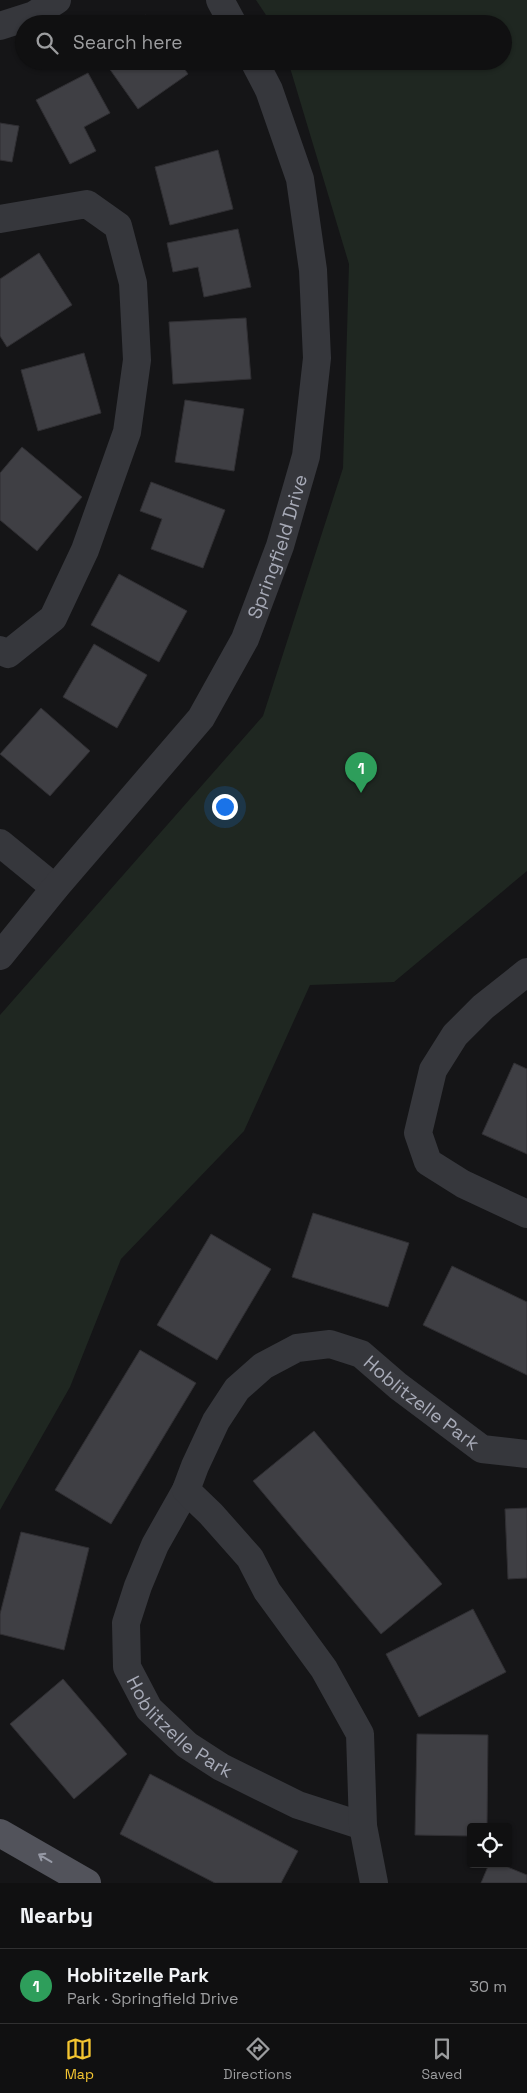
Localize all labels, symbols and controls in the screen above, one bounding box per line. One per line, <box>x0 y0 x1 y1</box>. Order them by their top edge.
search box <box>15 15 512 70</box>
icon: search <box>33 29 61 57</box>
text: Search here <box>73 30 183 55</box>
street label: Springfield Drive <box>242 472 313 622</box>
pin: 1 <box>345 752 377 793</box>
your location <box>212 794 238 820</box>
street label: Hoblitzelle Park <box>358 1350 484 1456</box>
street label: Hoblitzelle Park <box>121 1672 237 1784</box>
map controls <box>467 1823 512 1868</box>
button: locate <box>467 1823 512 1868</box>
one-way arrow <box>38 1853 52 1863</box>
text: Nearby <box>20 1902 93 1929</box>
text: Hoblitzelle Park <box>67 1963 209 1988</box>
text: 1 <box>32 1976 40 1997</box>
text: 30 m <box>469 1976 507 1997</box>
text: Park · Springfield Drive <box>67 1988 238 2009</box>
tab: Map <box>65 2035 94 2083</box>
tab: Directions <box>223 2035 292 2083</box>
tab: Saved <box>421 2035 462 2083</box>

